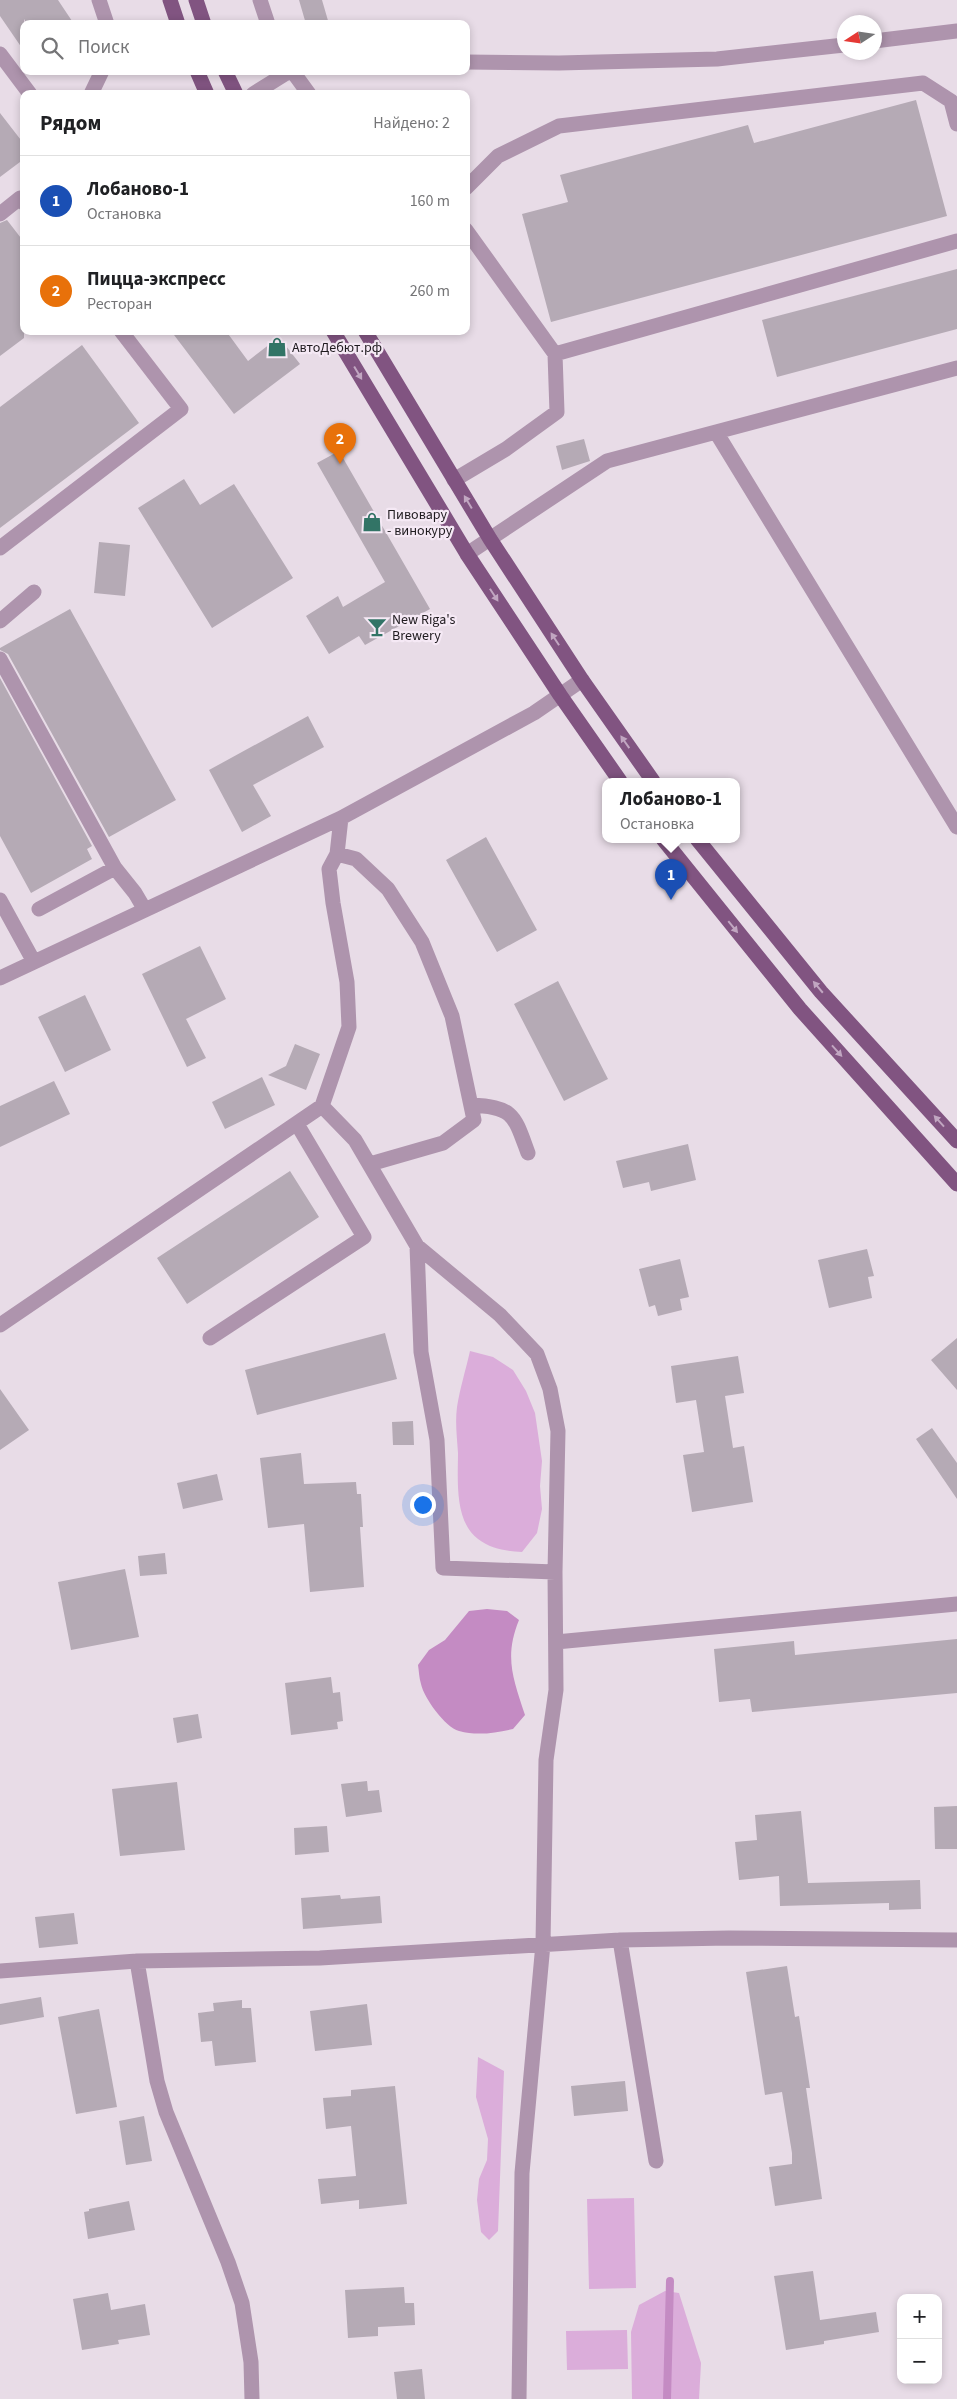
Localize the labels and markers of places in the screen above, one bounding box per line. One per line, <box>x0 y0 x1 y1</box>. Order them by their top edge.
shop icon: АвтоДебют.рф <box>266 336 288 358</box>
place label: АвтоДебют.рф <box>292 338 382 358</box>
pin: 2 <box>324 423 356 464</box>
place label: Пивовару - винокуру <box>387 505 453 541</box>
shop icon: Пивовару - винокуру <box>361 511 383 533</box>
place label: New Riga's Brewery <box>392 610 455 646</box>
bar icon: New Riga's Brewery <box>366 616 388 638</box>
pin: 1 <box>655 859 687 900</box>

